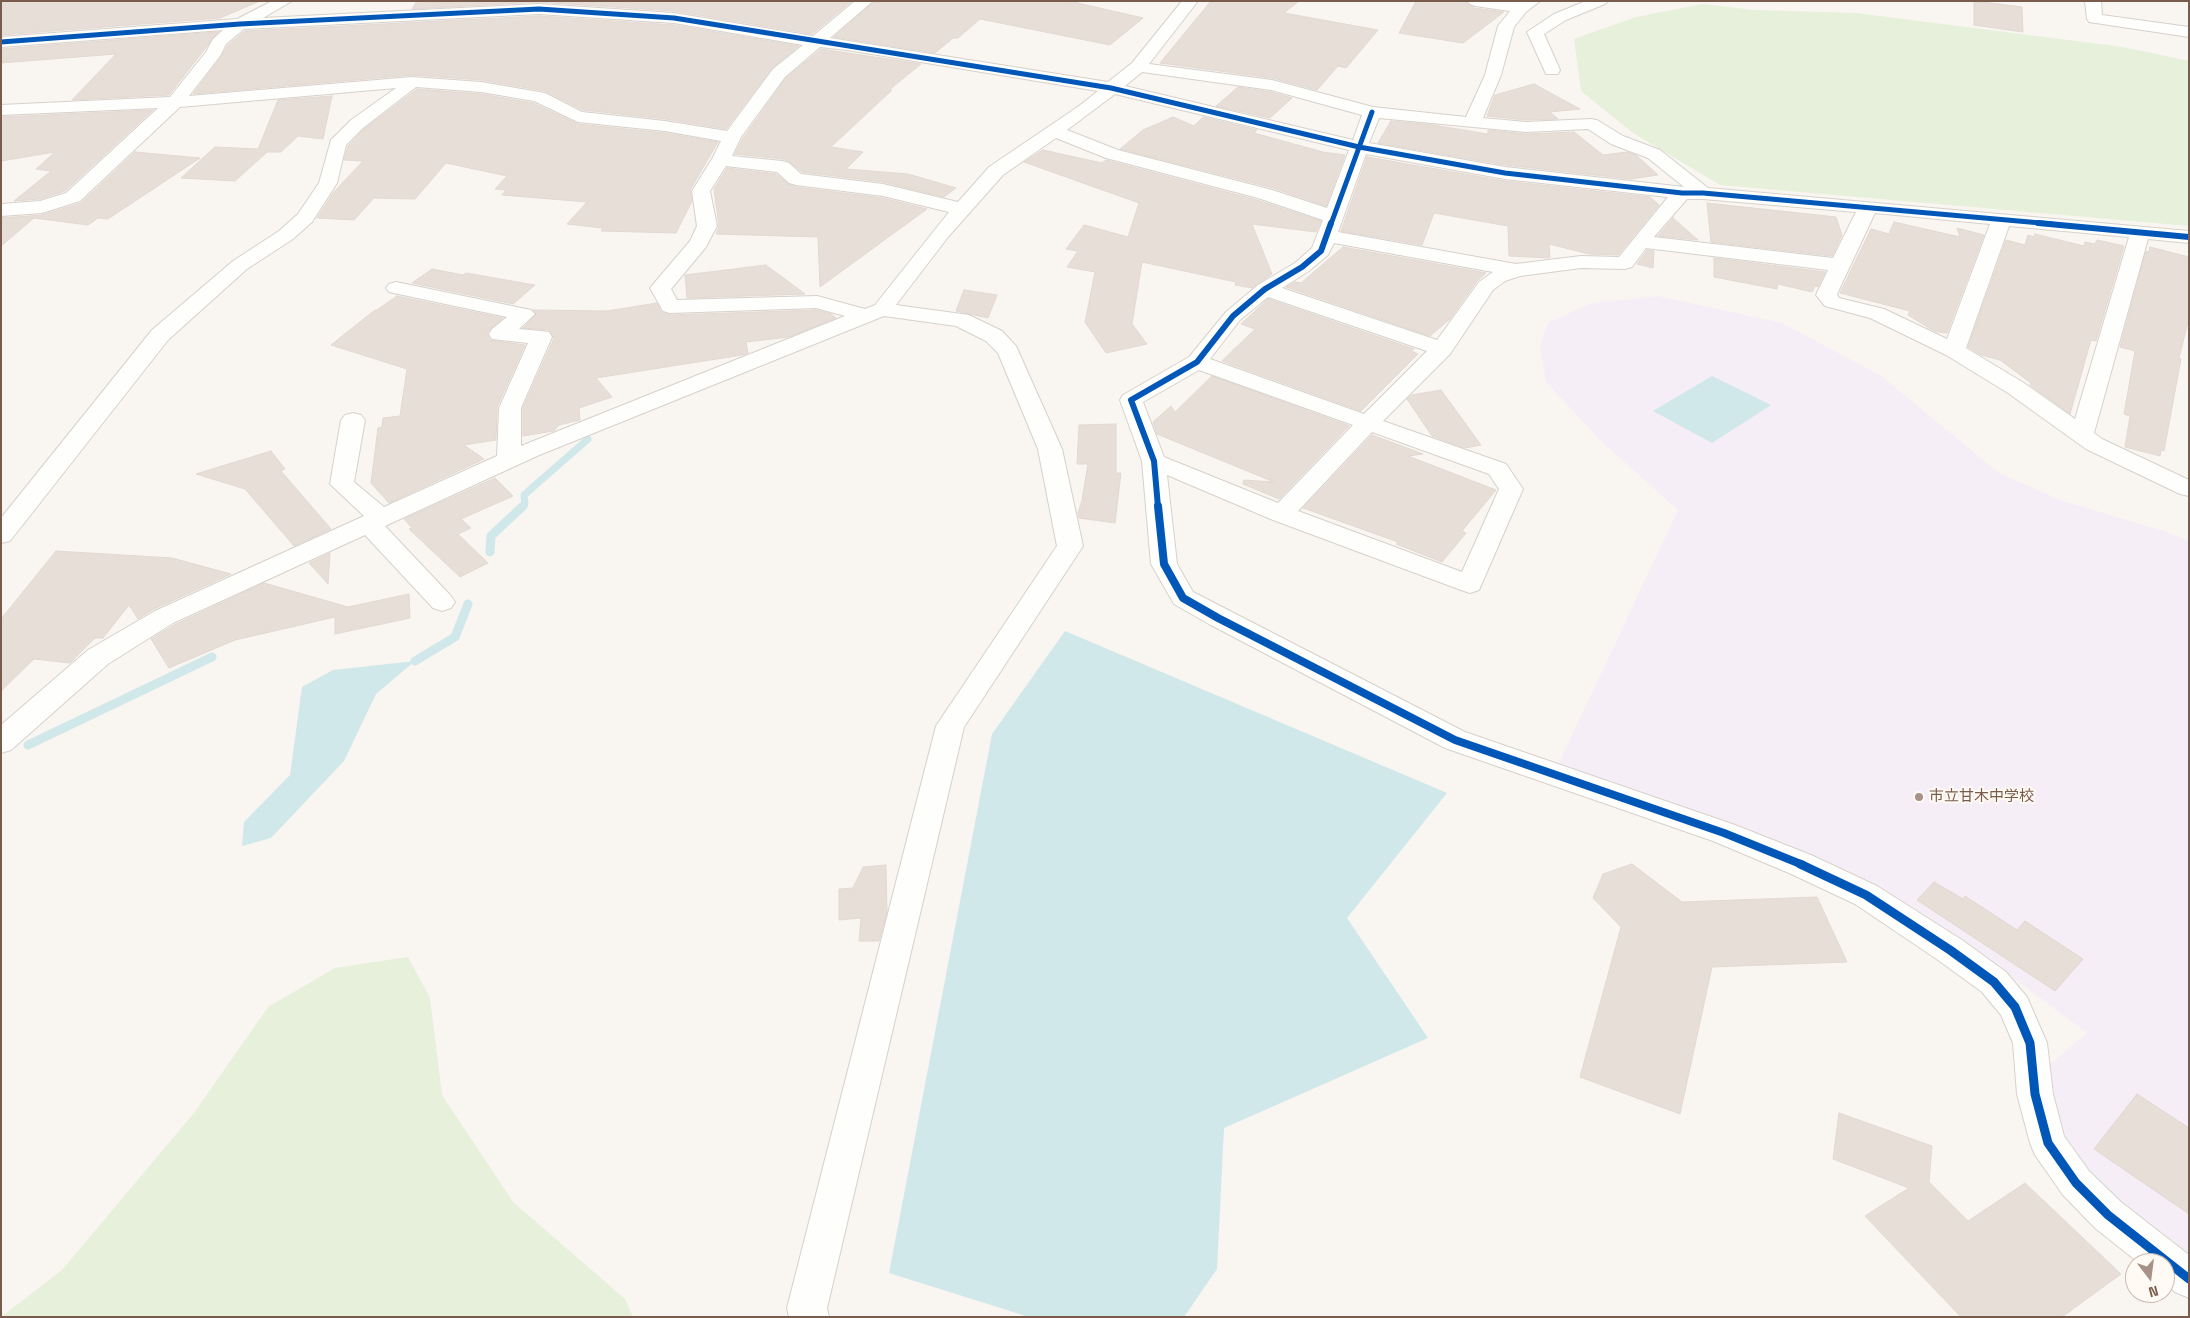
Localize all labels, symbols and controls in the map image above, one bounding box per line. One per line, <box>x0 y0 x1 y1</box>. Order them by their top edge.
place label: 市立甘木中学校 <box>1929 788 2034 806</box>
marker: 市立甘木中学校 <box>1913 791 1925 803</box>
north arrow <box>2125 1253 2175 1303</box>
text: N <box>2147 1282 2160 1301</box>

